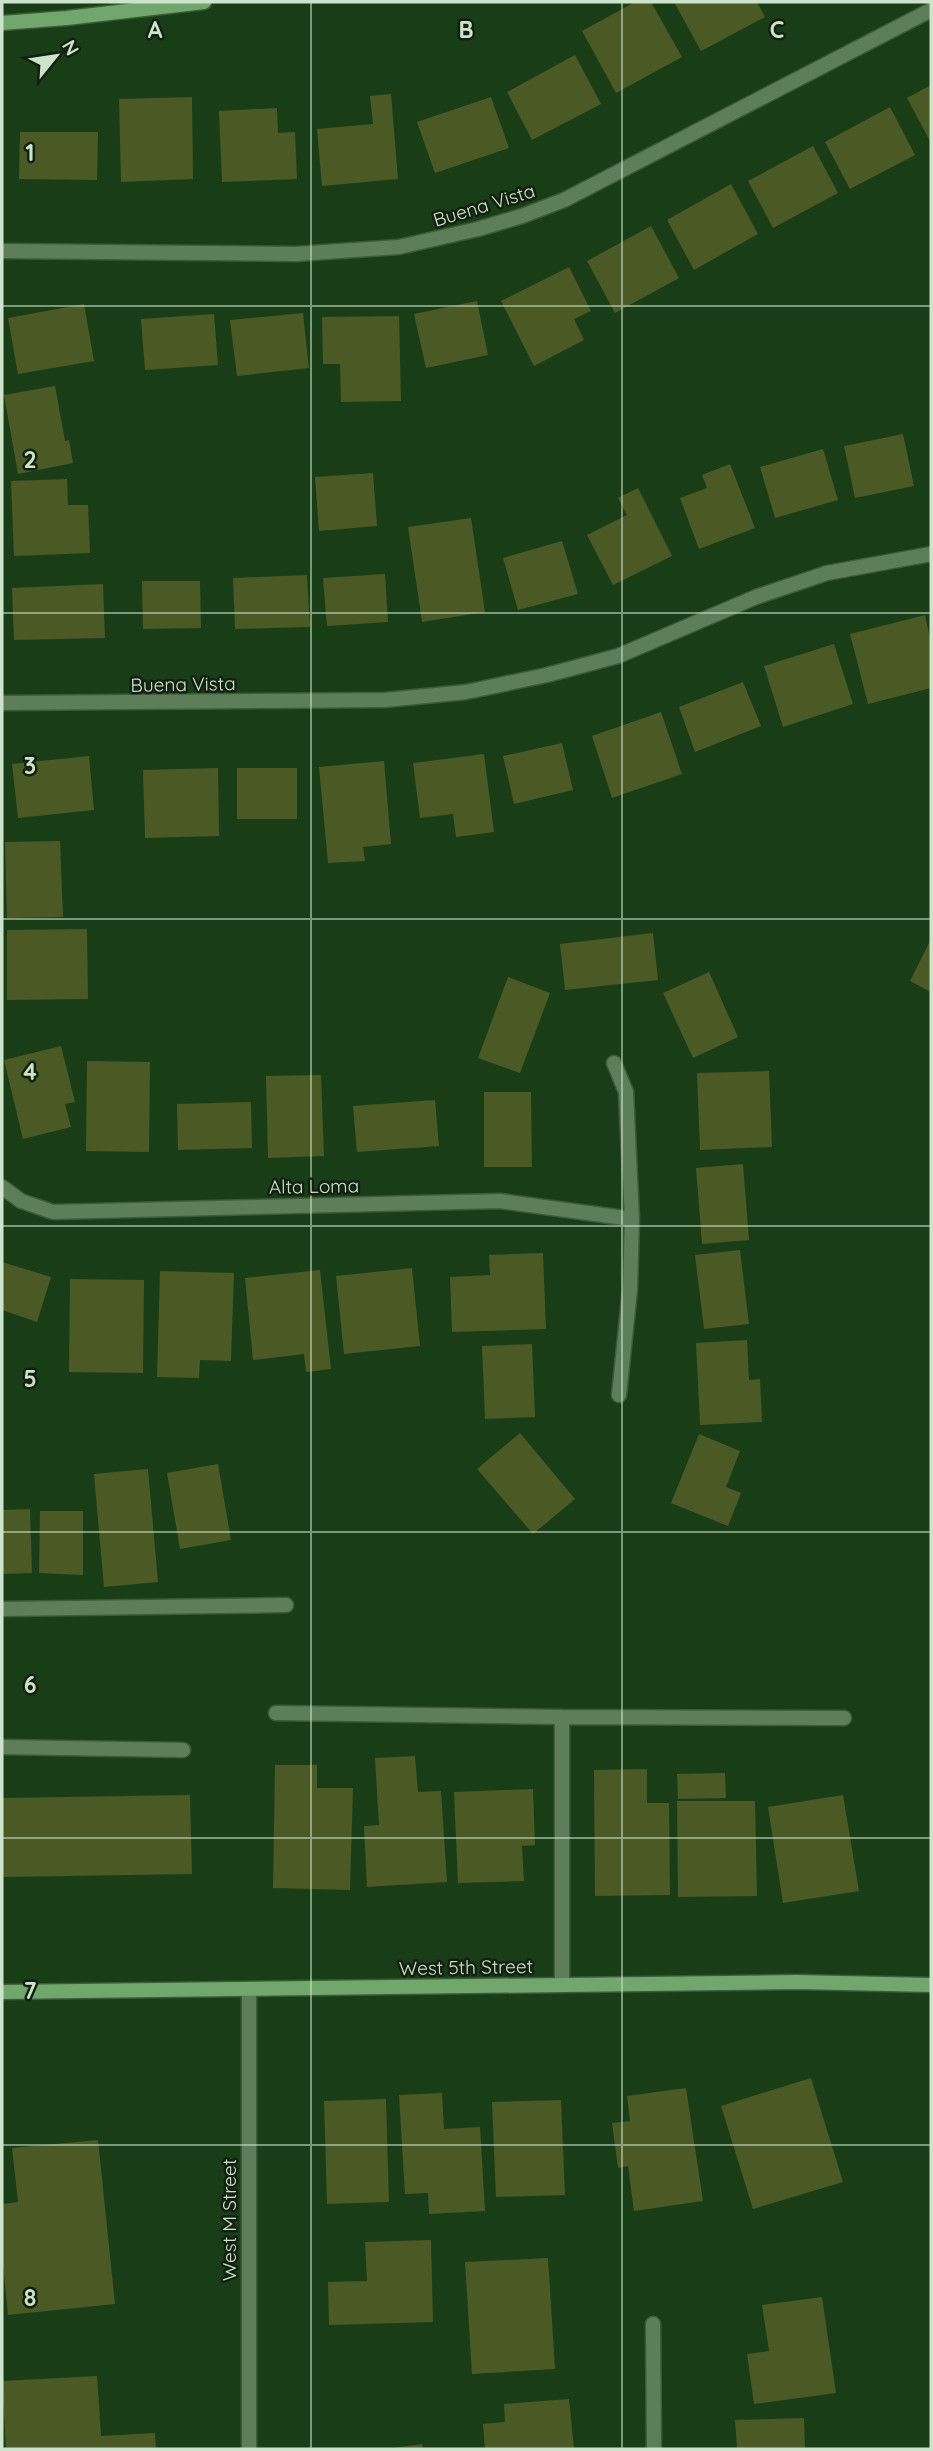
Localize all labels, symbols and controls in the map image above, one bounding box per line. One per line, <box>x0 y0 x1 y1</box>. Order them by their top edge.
text: A <box>148 15 163 44</box>
text: B <box>458 15 474 44</box>
text: C <box>770 15 784 44</box>
north arrow <box>21 21 91 91</box>
text: N <box>57 35 85 60</box>
text: 1 <box>26 138 34 167</box>
street label: Buena Vista <box>430 178 538 232</box>
text: 2 <box>23 445 37 474</box>
street label: Buena Vista <box>130 671 236 697</box>
text: 3 <box>24 751 36 780</box>
text: 4 <box>23 1057 37 1086</box>
street label: Alta Loma <box>269 1173 359 1199</box>
text: 5 <box>23 1364 37 1393</box>
text: 6 <box>24 1670 36 1699</box>
street label: West 5th Street <box>399 1954 533 1980</box>
text: 7 <box>24 1976 37 2005</box>
street label: West M Street <box>217 2159 241 2281</box>
text: 8 <box>24 2283 36 2312</box>

